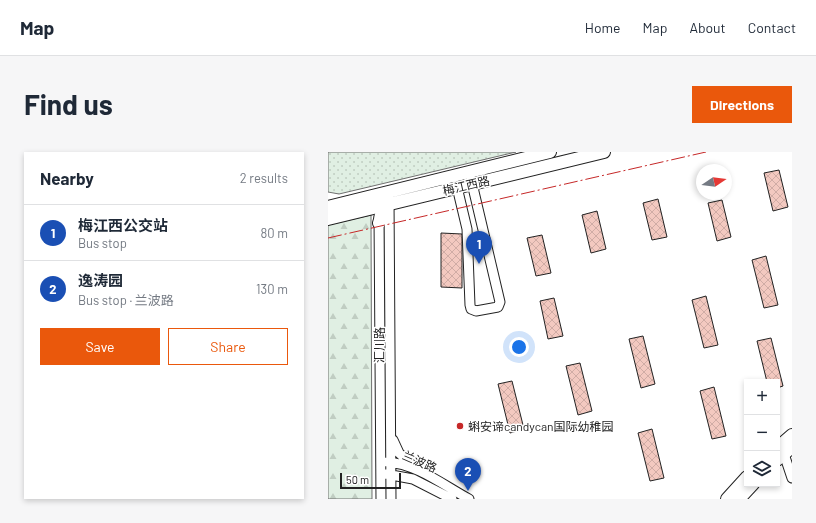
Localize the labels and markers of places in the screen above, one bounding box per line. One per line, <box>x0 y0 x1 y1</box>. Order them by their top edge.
pin: 1 <box>466 231 492 264</box>
place label: 蝌安谛candycan国际幼稚园 <box>468 419 613 433</box>
marker: 蝌安谛candycan国际幼稚园 <box>455 421 465 431</box>
pin: 2 <box>455 458 481 491</box>

